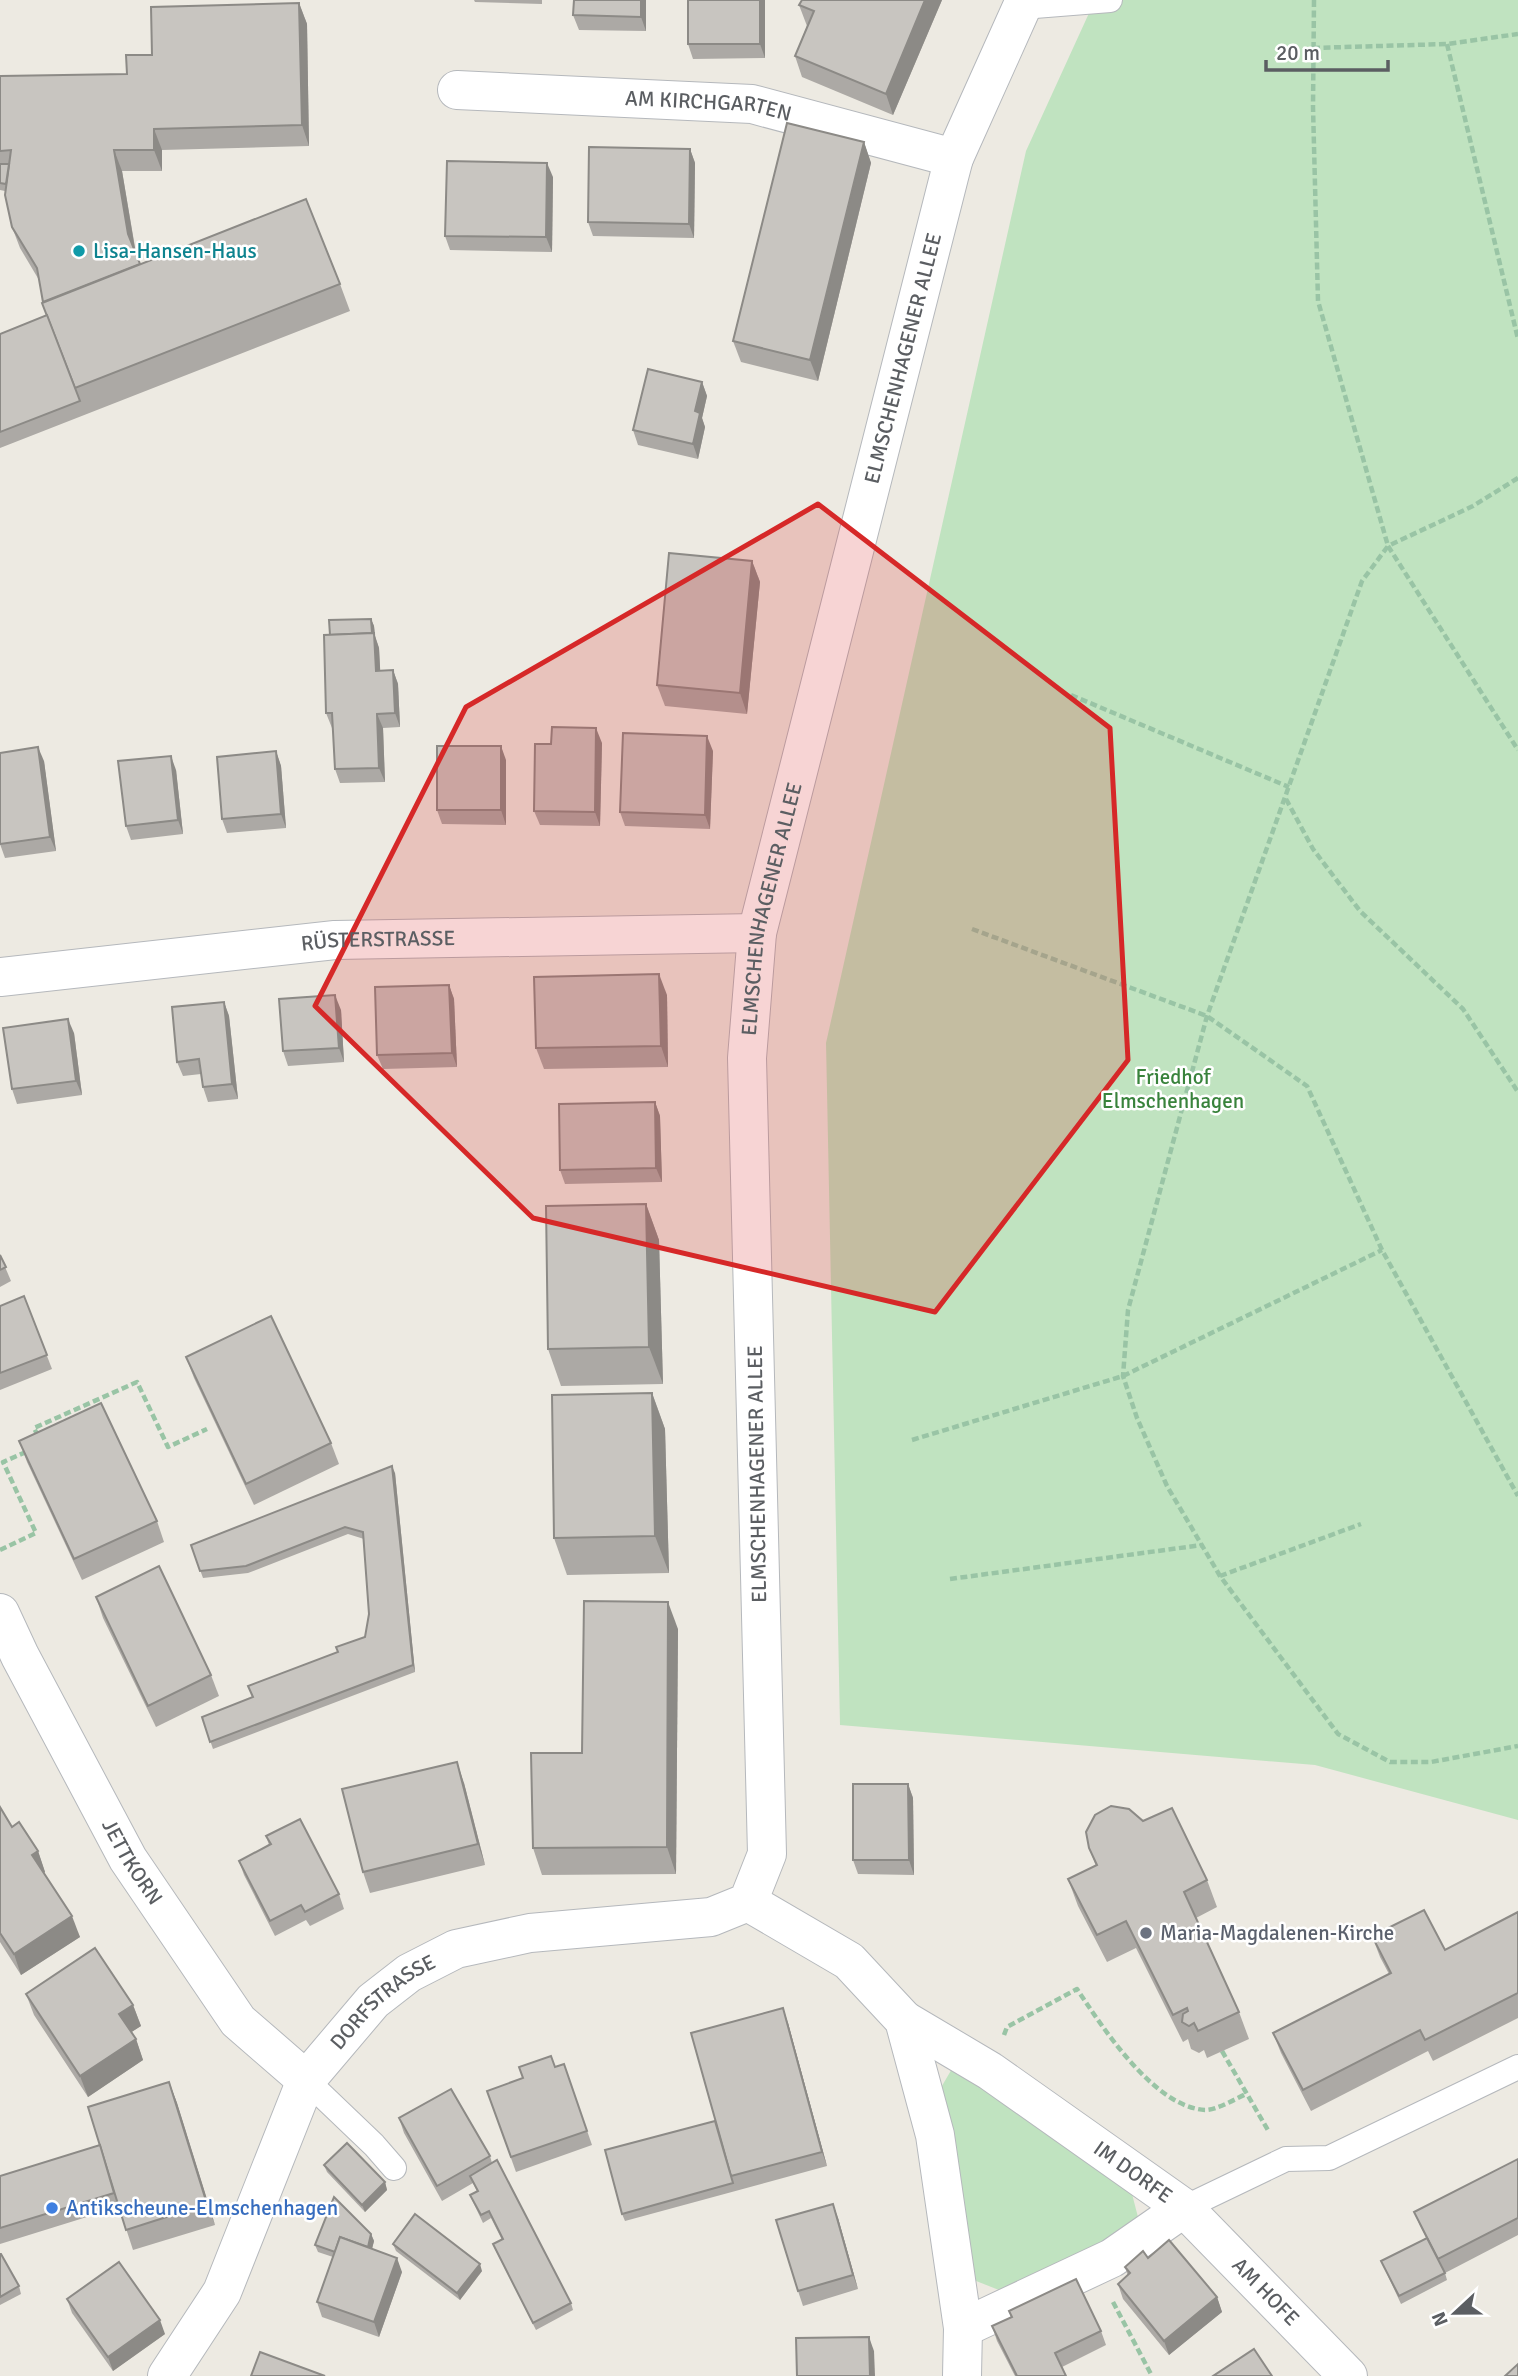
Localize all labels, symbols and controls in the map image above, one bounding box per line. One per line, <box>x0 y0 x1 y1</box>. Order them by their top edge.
scale bar <box>1266 28 1388 72</box>
text: 20 m <box>1276 40 1320 66</box>
street label: AM KIRCHGARTEN <box>624 85 794 127</box>
street label: ELMSCHENHAGENER ALLEE <box>859 230 947 486</box>
place label: Lisa-Hansen-Haus <box>93 238 257 264</box>
marker: Lisa-Hansen-Haus <box>71 243 87 259</box>
street label: ELMSCHENHAGENER ALLEE <box>736 780 808 1037</box>
street label: RÜSTERSTRASSE <box>299 925 455 957</box>
park label: Friedhof Elmschenhagen <box>1102 1064 1244 1114</box>
street label: ELMSCHENHAGENER ALLEE <box>742 1345 772 1603</box>
street label: JETTKORN <box>96 1815 168 1910</box>
place label: Maria-Magdalenen-Kirche <box>1160 1920 1394 1946</box>
marker: Maria-Magdalenen-Kirche <box>1138 1925 1154 1941</box>
street label: DORFSTRASSE <box>325 1949 440 2055</box>
street label: IM DORFE <box>1088 2135 1177 2209</box>
place label: Antikscheune-Elmschenhagen <box>66 2195 338 2221</box>
marker: Antikscheune-Elmschenhagen <box>44 2200 60 2216</box>
street label: AM HOFE <box>1227 2252 1305 2331</box>
north arrow <box>1420 2278 1490 2348</box>
text: N <box>1427 2308 1454 2330</box>

